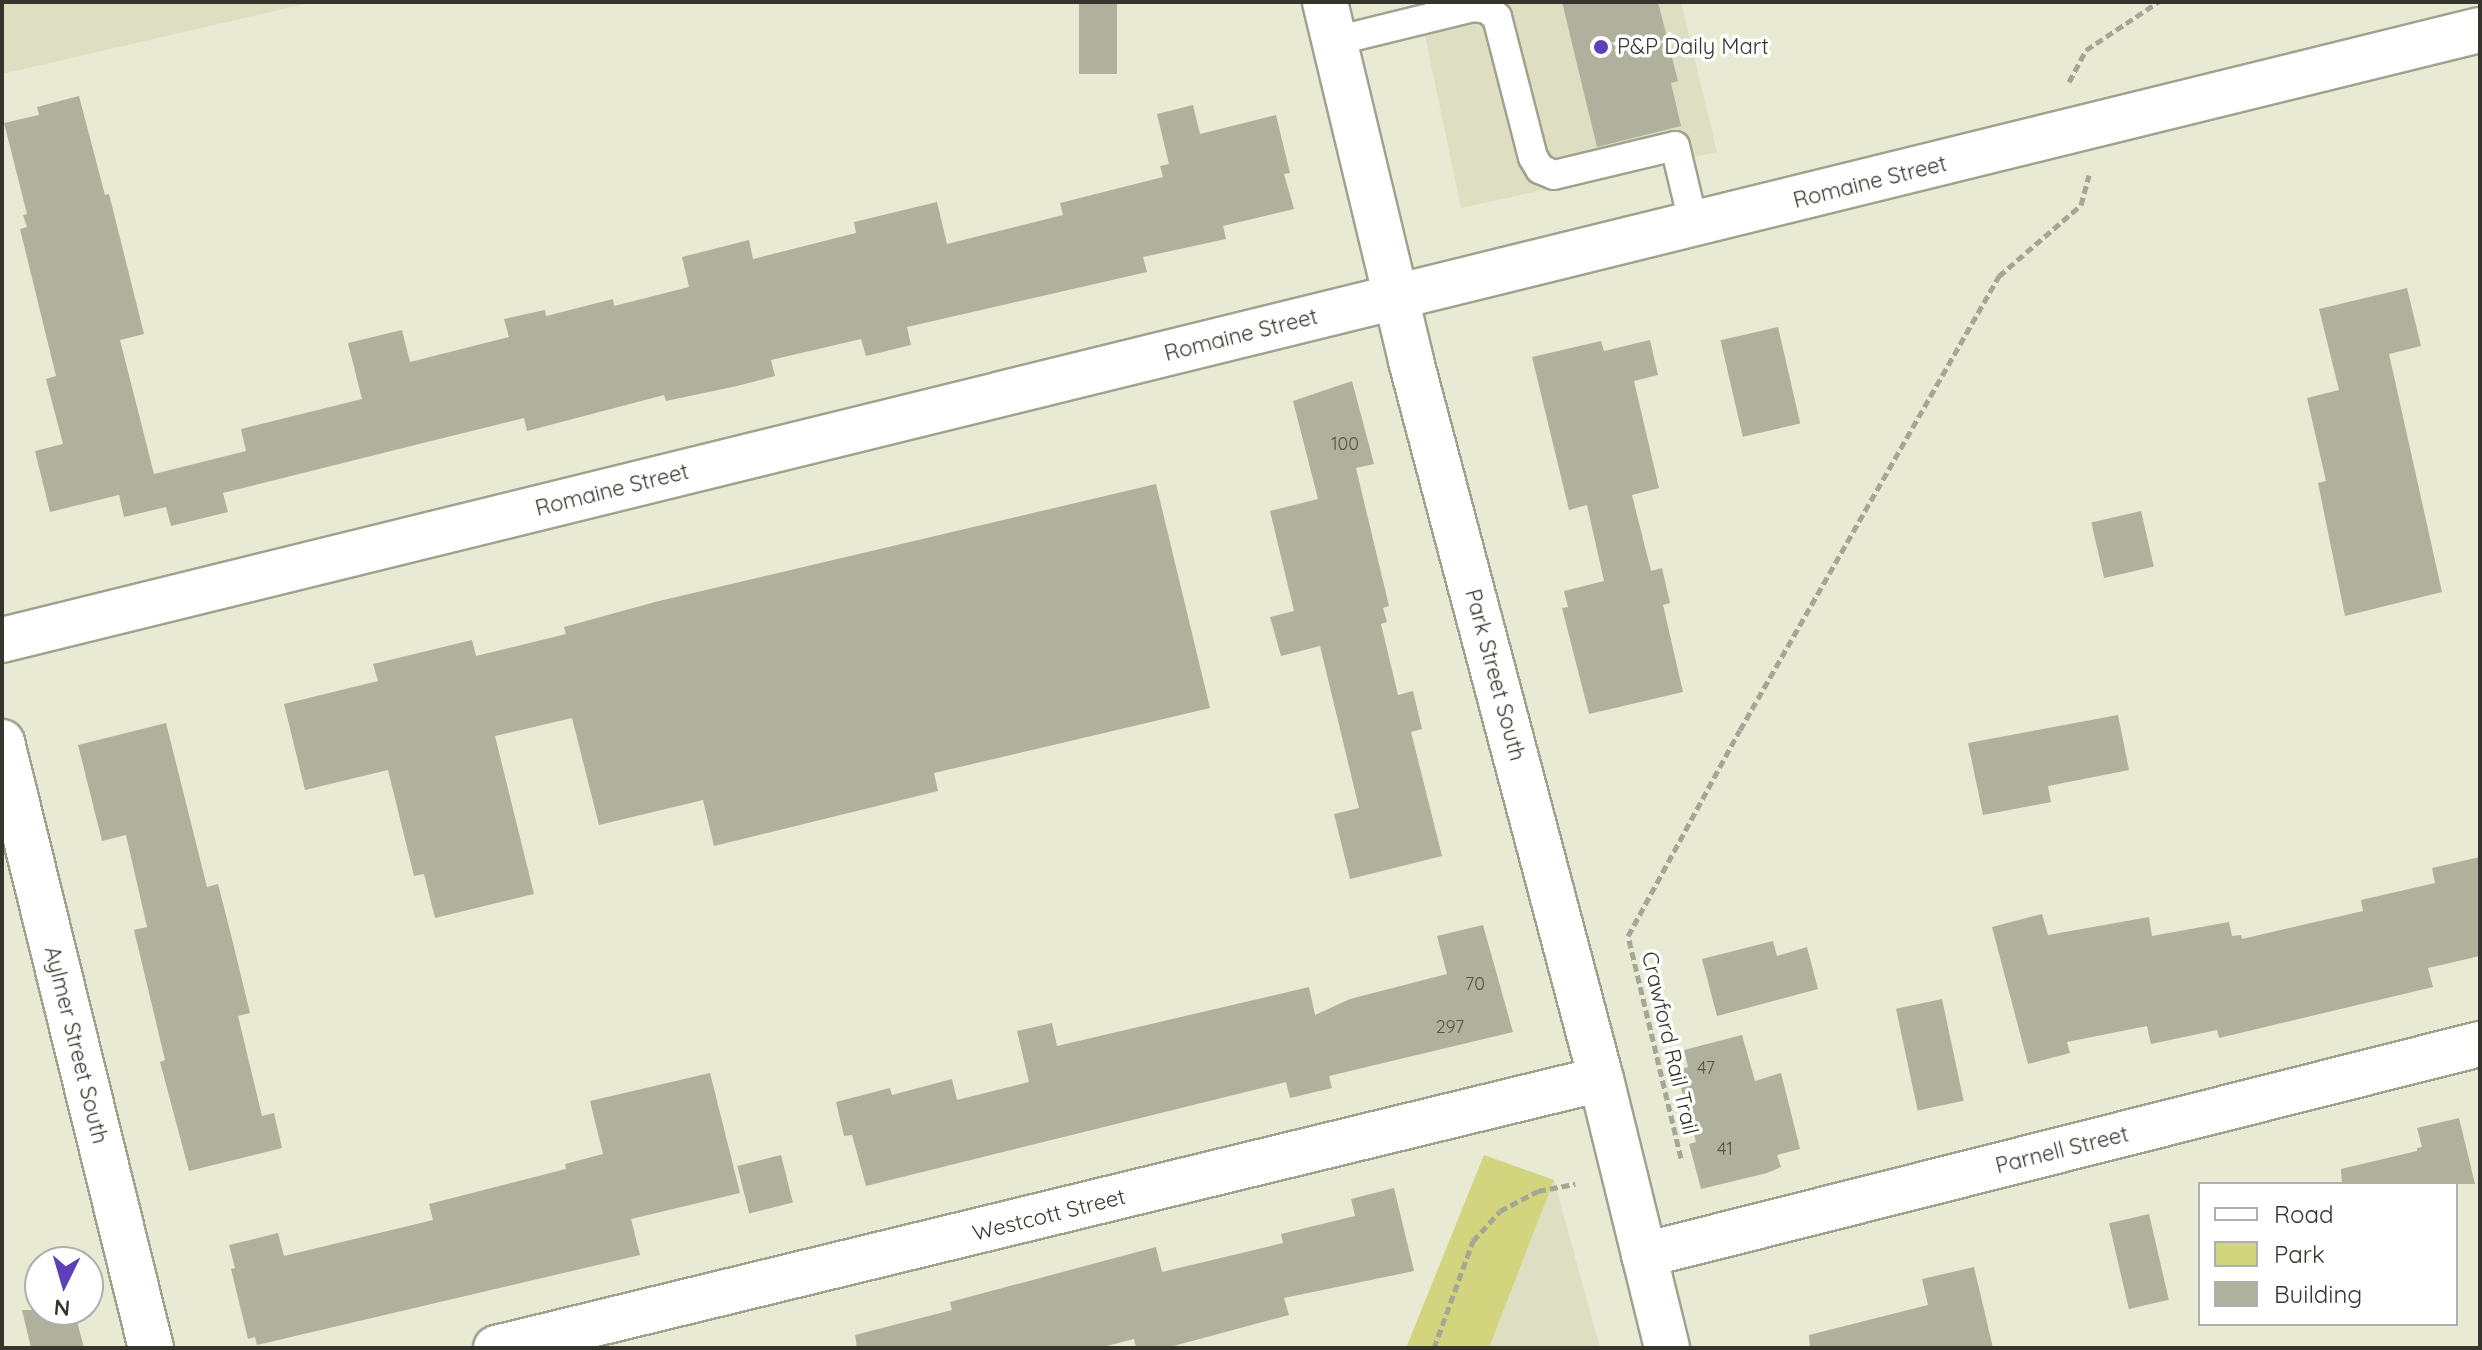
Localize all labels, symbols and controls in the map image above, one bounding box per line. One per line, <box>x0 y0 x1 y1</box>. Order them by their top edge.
place label: P&P Daily Mart <box>1617 34 1769 60</box>
marker: P&P Daily Mart <box>1592 38 1610 56</box>
street label: Romaine Street <box>1790 150 1950 214</box>
street label: Romaine Street <box>1161 303 1321 367</box>
house number: 100 <box>1331 433 1359 455</box>
street label: Romaine Street <box>532 458 692 522</box>
street label: Park Street South <box>1459 586 1531 764</box>
street label: Aylmer Street South <box>39 944 113 1146</box>
street label: Crawford Rail Trail <box>1636 949 1704 1137</box>
house number: 70 <box>1465 973 1485 995</box>
house number: 297 <box>1436 1016 1464 1038</box>
house number: 47 <box>1697 1057 1715 1079</box>
street label: Parnell Street <box>1993 1121 2131 1179</box>
house number: 41 <box>1717 1138 1733 1160</box>
legend <box>2198 1182 2458 1326</box>
street label: Westcott Street <box>970 1183 1128 1247</box>
text: Road <box>2274 1199 2334 1229</box>
text: Park <box>2274 1239 2325 1269</box>
north arrow <box>24 1246 104 1326</box>
text: Building <box>2274 1279 2362 1309</box>
text: N <box>53 1293 71 1323</box>

